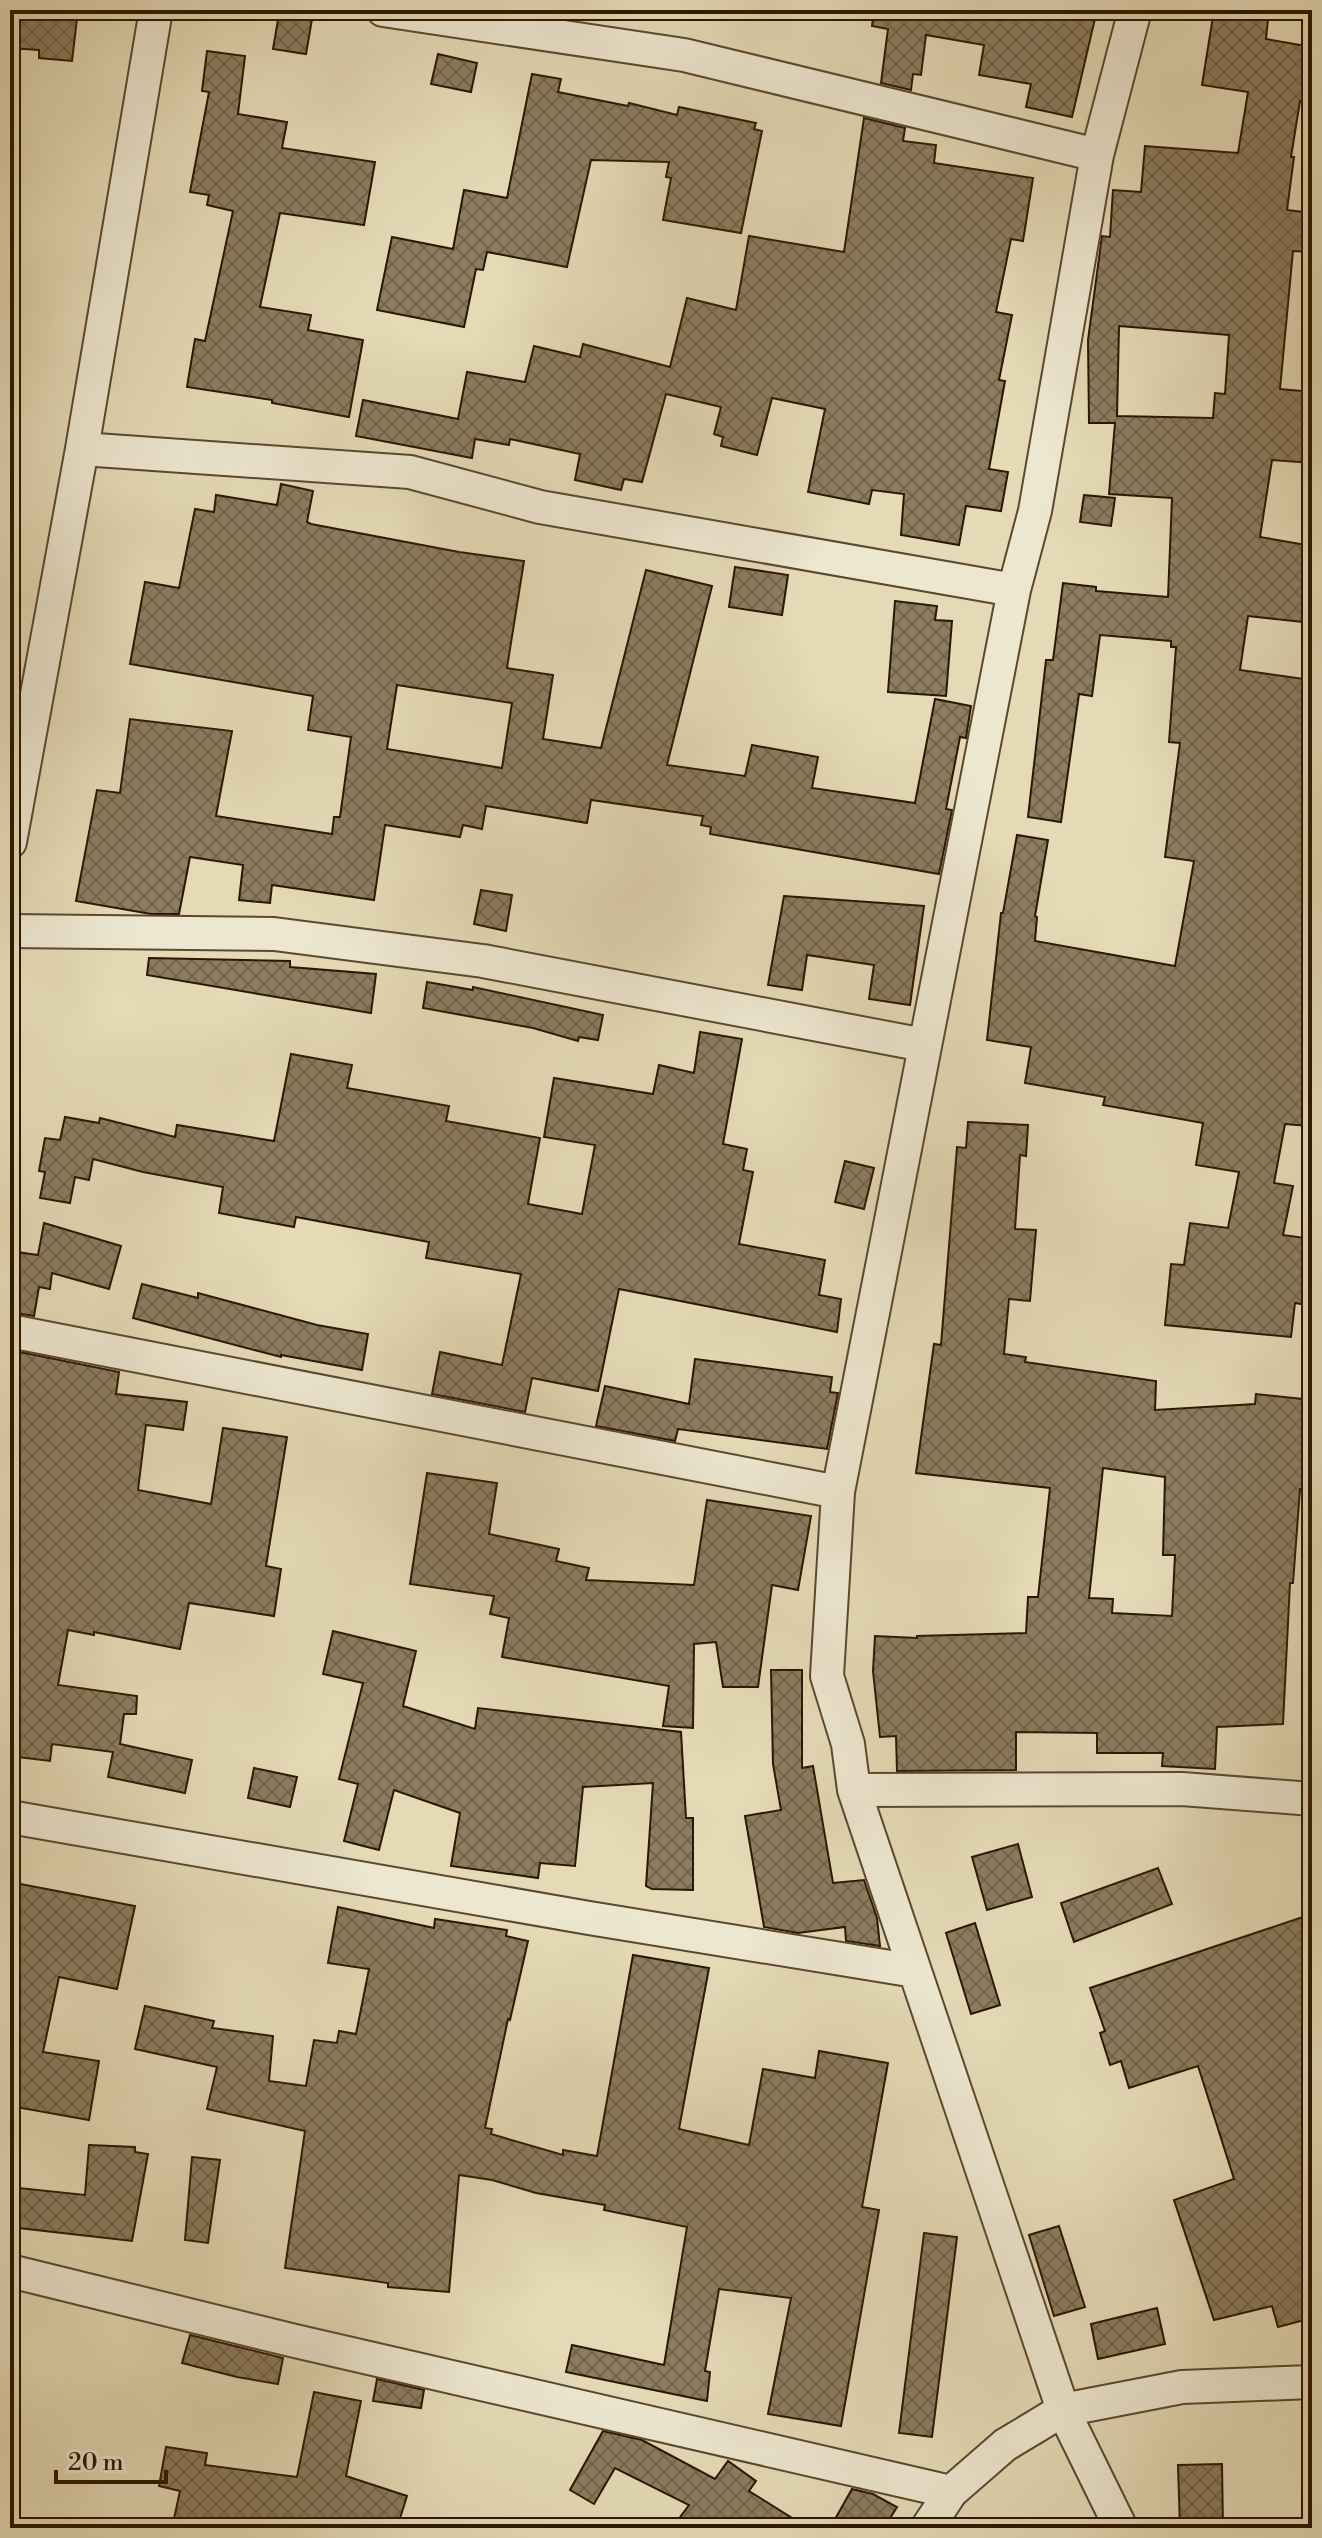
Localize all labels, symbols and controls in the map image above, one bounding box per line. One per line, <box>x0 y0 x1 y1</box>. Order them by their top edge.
scale bar <box>56 2434 166 2484</box>
text: 20 m <box>68 2448 124 2478</box>

